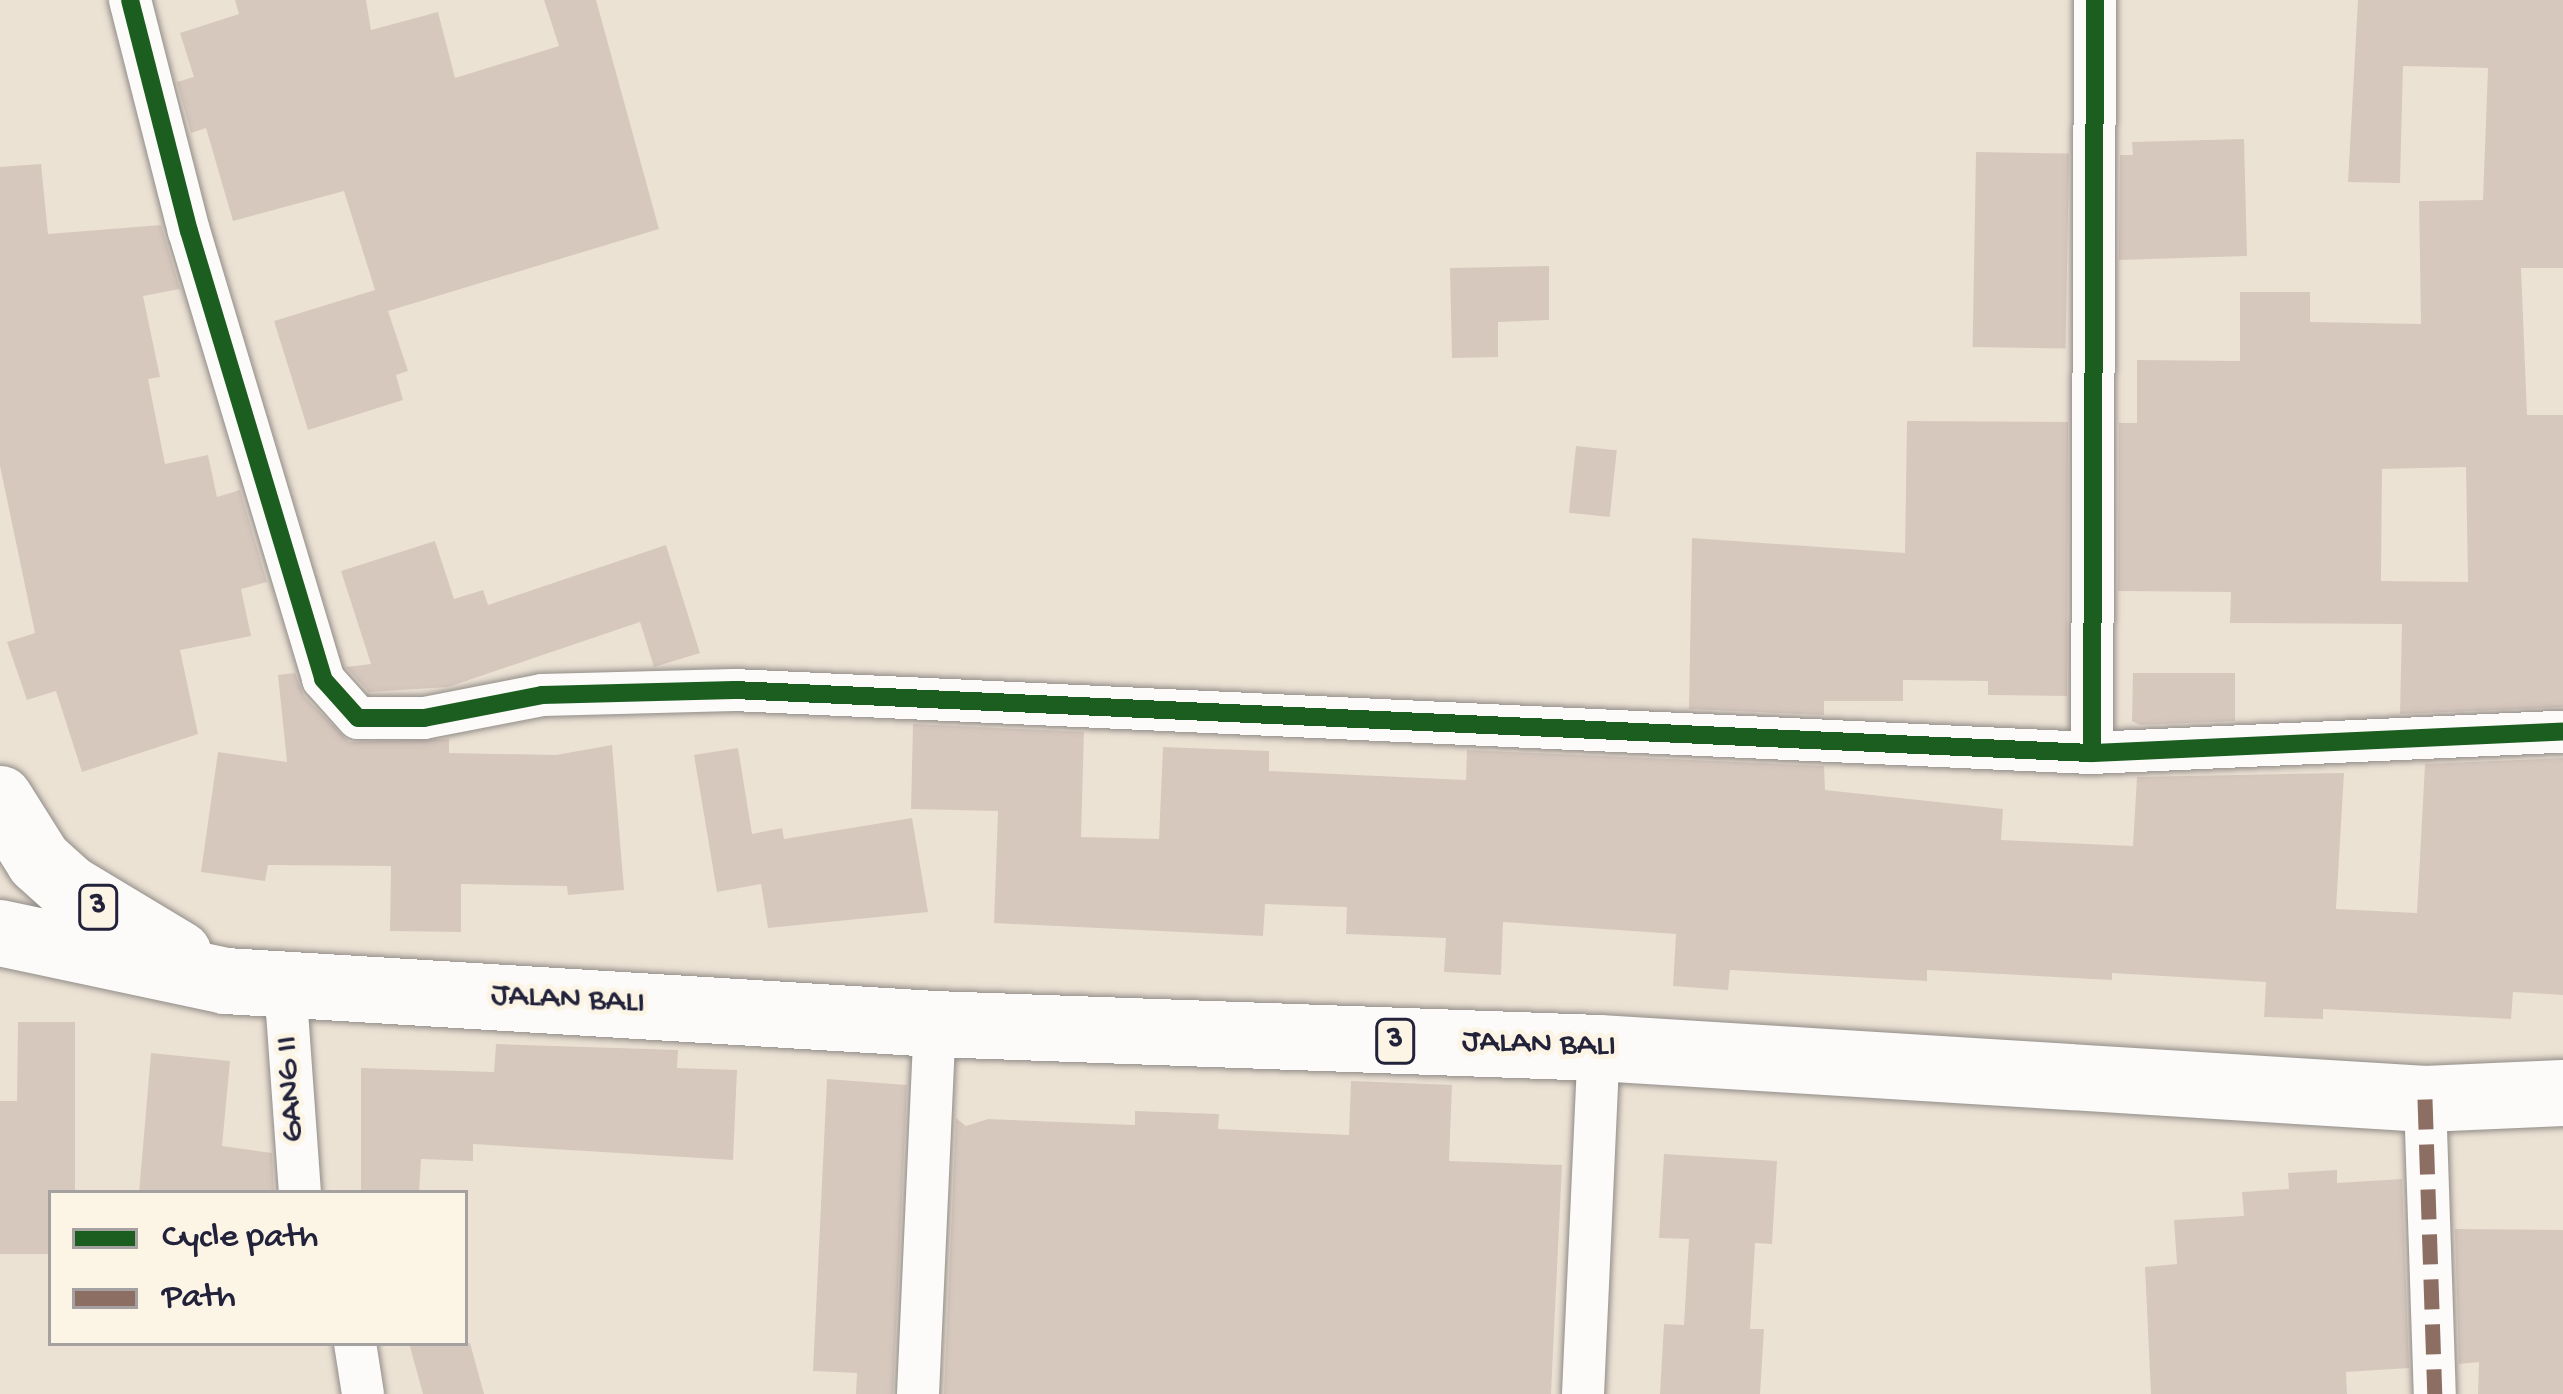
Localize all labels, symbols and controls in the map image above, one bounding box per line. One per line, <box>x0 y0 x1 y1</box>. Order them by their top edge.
road number: 3 <box>77 883 119 931</box>
street label: JALAN BALI <box>490 977 646 1025</box>
road number: 3 <box>1374 1017 1416 1065</box>
street label: JALAN BALI <box>1461 1024 1617 1068</box>
street label: GANG II <box>269 1035 315 1143</box>
legend <box>48 1190 468 1346</box>
text: Cycle path <box>162 1217 318 1260</box>
text: Path <box>162 1277 236 1320</box>

